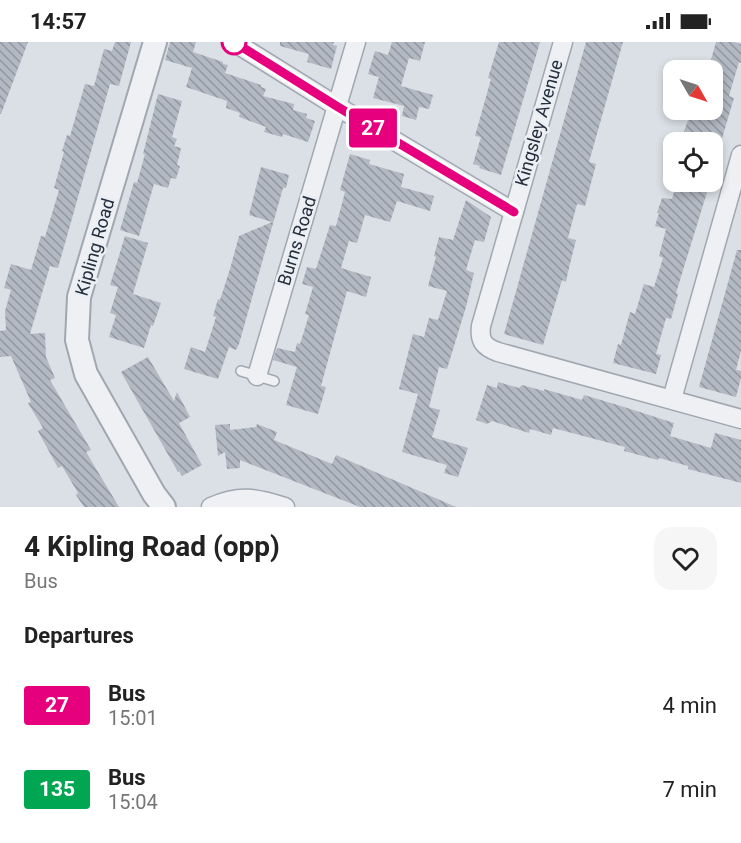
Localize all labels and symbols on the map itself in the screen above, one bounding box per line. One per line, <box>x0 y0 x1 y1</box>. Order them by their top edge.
unlabelled marker <box>221 29 247 55</box>
street label: Kingsley Avenue <box>510 57 567 189</box>
north arrow <box>663 60 723 120</box>
line badge: 27 <box>346 108 400 148</box>
street label: Burns Road <box>273 194 320 288</box>
street label: Kipling Road <box>71 196 118 298</box>

